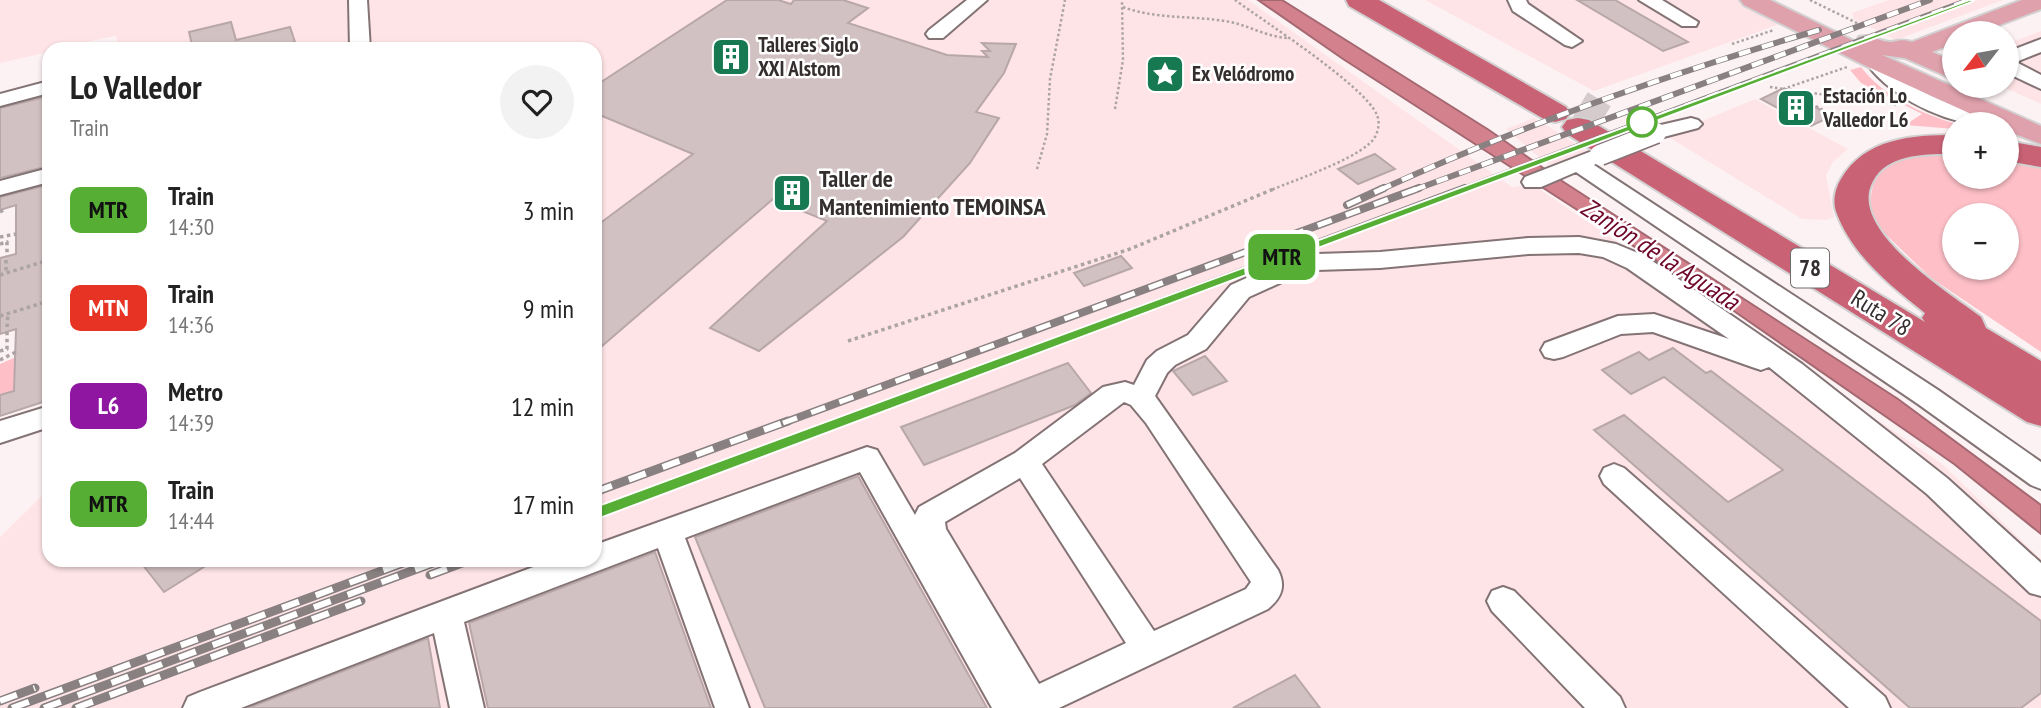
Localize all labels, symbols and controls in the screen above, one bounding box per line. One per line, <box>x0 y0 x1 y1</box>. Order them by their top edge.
north arrow <box>1942 21 2020 98</box>
map controls <box>1942 21 2019 280</box>
place label: Talleres Siglo XXI Alstom <box>758 31 859 82</box>
building icon: Talleres Siglo XXI Alstom <box>710 36 752 78</box>
place icon: Ex Velódromo <box>1144 53 1186 95</box>
place label: Ex Velódromo <box>1192 60 1294 87</box>
text: Lo Valledor <box>70 65 202 108</box>
button: heart <box>500 65 574 139</box>
place label: Estación Lo Valledor L6 <box>1822 82 1909 133</box>
building icon: Estación Lo Valledor L6 <box>1775 87 1817 129</box>
unlabelled marker <box>1627 107 1657 137</box>
button: + <box>1942 112 2019 189</box>
text: Train <box>70 113 109 142</box>
place label: Taller de Mantenimiento TEMOINSA <box>819 163 1046 222</box>
building icon: Taller de Mantenimiento TEMOINSA <box>771 172 813 214</box>
text: Train <box>168 179 214 212</box>
water label: Zanjón de la Aguada <box>1575 190 1747 318</box>
text: MTR <box>89 194 128 225</box>
text: 3 min <box>523 194 574 227</box>
button: − <box>1942 203 2019 280</box>
text: 14:30 <box>168 212 214 241</box>
line badge: MTR <box>1242 234 1322 280</box>
text: MTR <box>1262 241 1302 272</box>
road number: 78 <box>1791 248 1829 288</box>
text: Train <box>168 277 214 310</box>
street label: Ruta 78 <box>1846 282 1917 343</box>
text: MTN <box>88 292 129 323</box>
text: 9 min <box>523 292 574 325</box>
text: 14:36 <box>168 310 214 339</box>
text: Metro <box>168 375 223 408</box>
text: L6 <box>98 390 119 421</box>
text: 12 min <box>511 390 574 423</box>
text: 14:39 <box>168 408 214 437</box>
text: Train <box>168 473 214 506</box>
text: MTR <box>89 488 128 519</box>
text: 17 min <box>512 488 574 521</box>
text: 14:44 <box>168 506 214 535</box>

